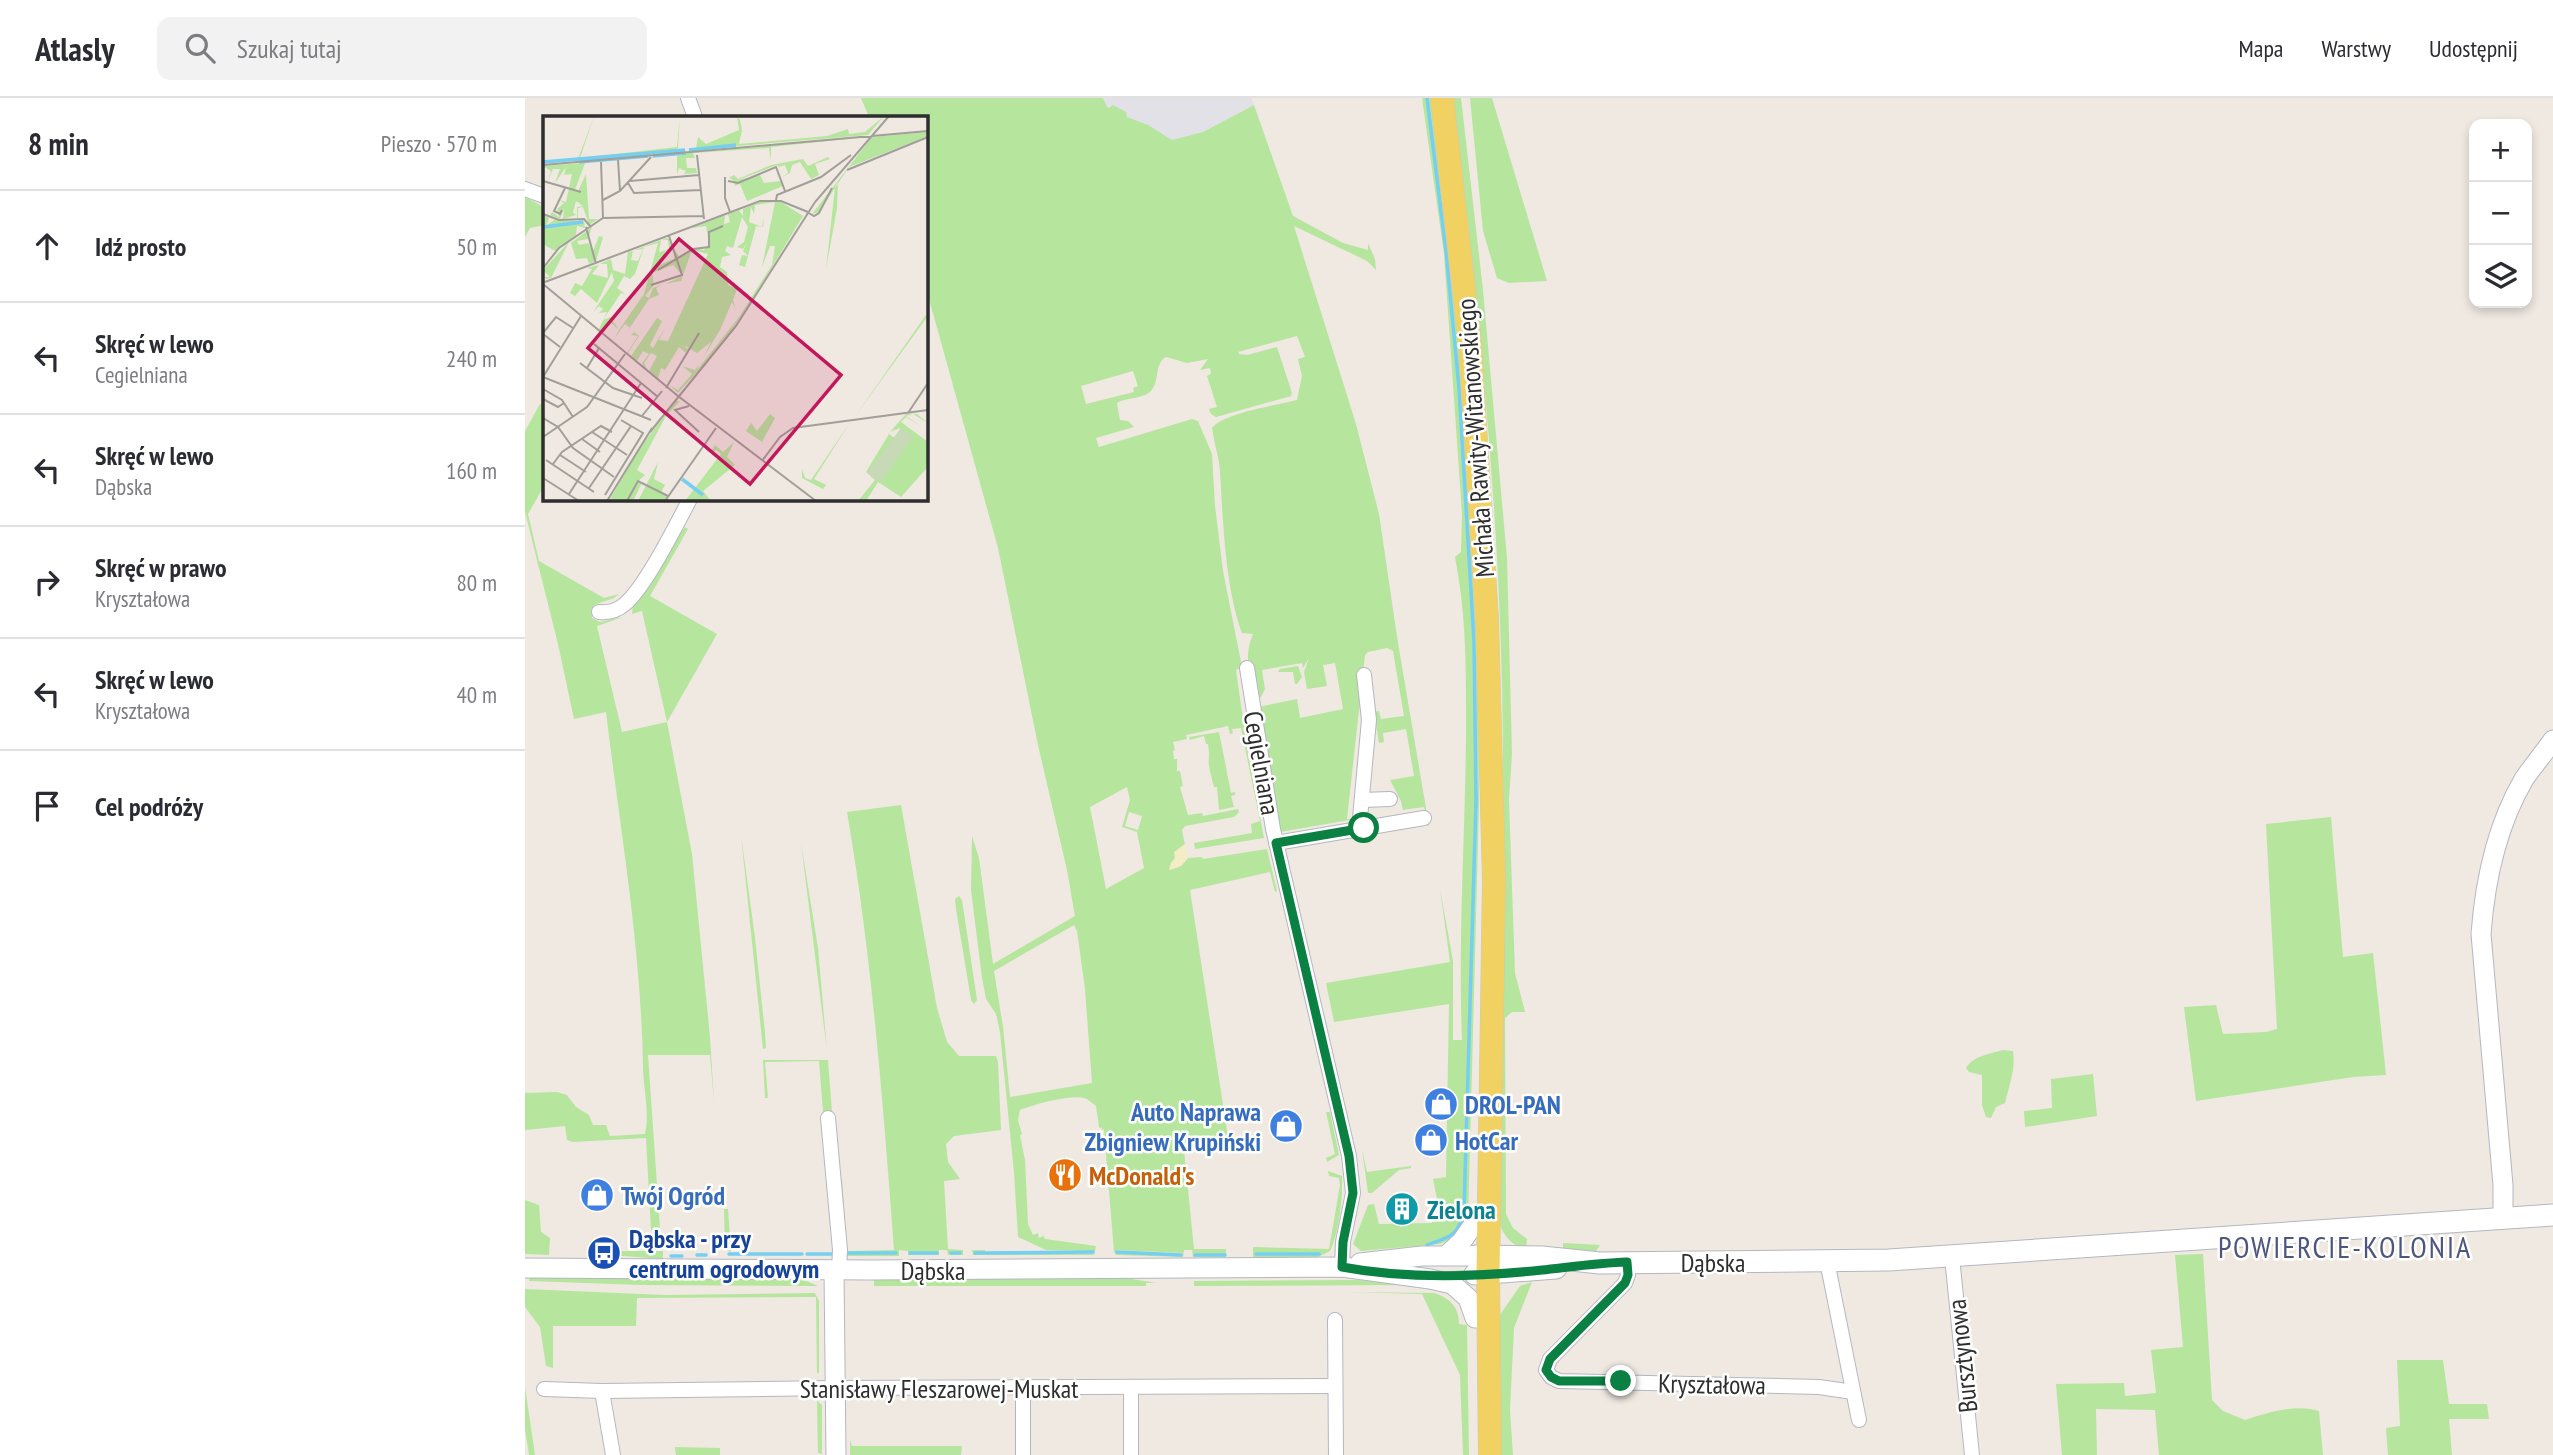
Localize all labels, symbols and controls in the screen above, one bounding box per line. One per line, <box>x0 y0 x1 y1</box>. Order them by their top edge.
search box <box>157 17 647 80</box>
text: Atlasly <box>35 27 115 70</box>
icon: search <box>181 29 219 67</box>
text: Szukaj tutaj <box>237 32 342 65</box>
text: Mapa <box>2239 33 2283 64</box>
text: Warstwy <box>2321 33 2391 64</box>
text: Udostępnij <box>2429 33 2518 64</box>
inset map <box>543 116 927 500</box>
map controls <box>2469 119 2532 308</box>
button: + <box>2469 119 2532 182</box>
text: 8 min <box>28 124 89 163</box>
text: Pieszo · 570 m <box>381 129 497 158</box>
button: − <box>2469 182 2532 245</box>
icon: ahead <box>28 227 66 265</box>
text: Idź prosto <box>95 230 186 263</box>
text: 50 m <box>456 232 497 261</box>
button: layers <box>2469 245 2532 308</box>
street label: Michała Rawity-Witanowskiego <box>1449 298 1501 578</box>
text: Skręć w lewo <box>95 327 214 360</box>
icon: left <box>28 339 66 377</box>
text: 240 m <box>446 344 497 373</box>
text: Cegielniana <box>95 360 188 389</box>
text: Skręć w lewo <box>95 439 214 472</box>
icon: left <box>28 451 66 489</box>
text: 160 m <box>446 456 497 485</box>
text: Dąbska <box>95 472 152 501</box>
text: Skręć w prawo <box>95 551 226 584</box>
icon: right <box>28 563 66 601</box>
text: 80 m <box>456 568 497 597</box>
text: Kryształowa <box>95 584 190 613</box>
text: Skręć w lewo <box>95 663 214 696</box>
icon: left <box>28 675 66 713</box>
text: 40 m <box>456 680 497 709</box>
text: Kryształowa <box>95 696 190 725</box>
street label: Cegielniana <box>1237 709 1287 817</box>
icon: arrive <box>28 787 66 825</box>
text: Cel podróży <box>95 790 203 823</box>
route start <box>1348 812 1379 843</box>
shop icon: DROL-PAN <box>1422 1085 1460 1123</box>
place label: DROL-PAN <box>1465 1088 1561 1121</box>
place label: Auto Naprawa Zbigniew Krupiński <box>1084 1095 1261 1158</box>
shop icon: Auto Naprawa Zbigniew Krupiński <box>1267 1107 1305 1145</box>
shop icon: HotCar <box>1412 1121 1450 1159</box>
place label: HotCar <box>1455 1124 1518 1157</box>
restaurant icon: McDonald's <box>1046 1156 1084 1194</box>
place label: McDonald's <box>1089 1159 1194 1192</box>
shop icon: Twój Ogród <box>578 1176 616 1214</box>
place label: Twój Ogród <box>621 1179 725 1212</box>
building icon: Zielona <box>1383 1190 1421 1228</box>
place label: Zielona <box>1427 1193 1496 1226</box>
place label: Dąbska - przy centrum ogrodowym <box>629 1222 819 1285</box>
district label: POWIERCIE-KOLONIA <box>2218 1227 2472 1266</box>
bus stop icon: Dąbska - przy centrum ogrodowym <box>585 1234 623 1272</box>
street label: Dąbska <box>1681 1246 1745 1279</box>
street label: Dąbska <box>901 1254 965 1287</box>
street label: Bursztynowa <box>1940 1298 1984 1414</box>
route end <box>1605 1365 1636 1396</box>
street label: Kryształowa <box>1658 1367 1766 1401</box>
street label: Stanisławy Fleszarowej-Muskat <box>800 1372 1078 1405</box>

